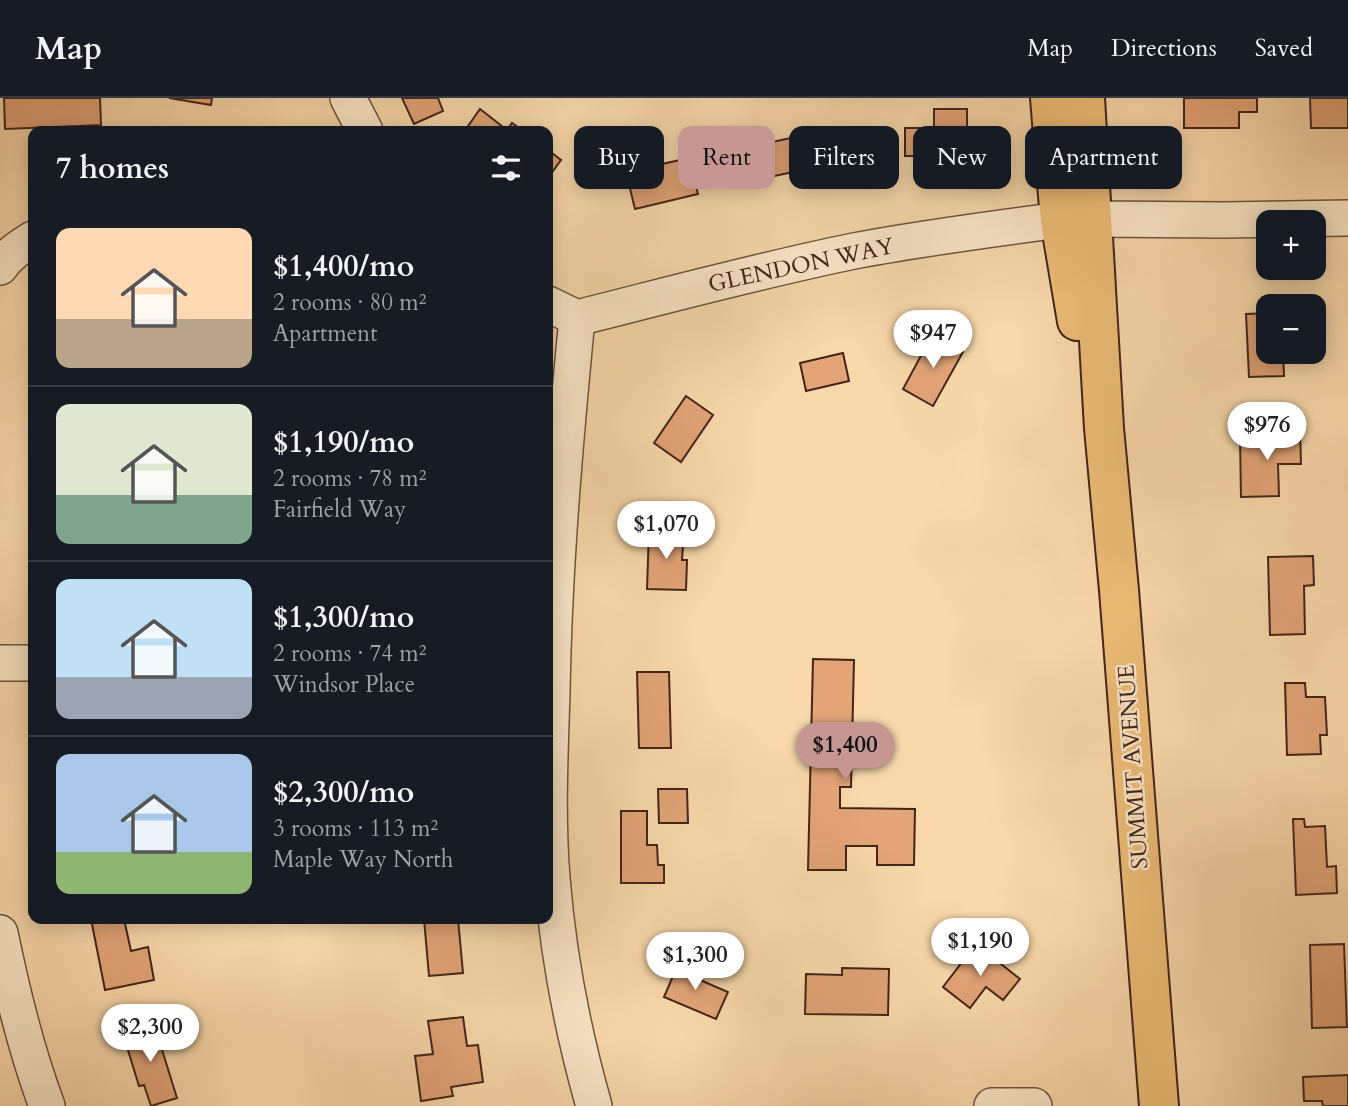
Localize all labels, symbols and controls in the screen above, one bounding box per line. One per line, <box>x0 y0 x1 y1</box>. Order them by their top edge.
text: Map <box>35 26 102 71</box>
text: Map <box>1027 32 1073 65</box>
text: Directions <box>1111 32 1217 65</box>
text: Saved <box>1255 32 1313 65</box>
chip: Buy <box>574 126 664 189</box>
chip: Rent <box>678 126 775 189</box>
chip: Filters <box>789 126 899 189</box>
chip: New <box>913 126 1011 189</box>
chip: Apartment <box>1025 126 1182 189</box>
text: 7 homes <box>56 148 169 189</box>
icon: filters <box>487 149 525 187</box>
map controls <box>1256 210 1326 364</box>
button: + <box>1256 210 1326 280</box>
street label: GLENDON WAY <box>705 230 898 300</box>
text: $1,400/mo <box>273 246 414 287</box>
icon: home <box>112 256 196 340</box>
text: 2 rooms · 80 m² <box>273 287 426 318</box>
button: − <box>1256 294 1326 364</box>
pin: $947 <box>892 310 974 370</box>
text: $947 <box>909 317 957 348</box>
text: Apartment <box>273 318 377 349</box>
pin: $976 <box>1226 402 1308 462</box>
text: $976 <box>1243 409 1291 440</box>
text: $1,190/mo <box>273 422 414 463</box>
icon: home <box>112 432 196 516</box>
text: 2 rooms · 78 m² <box>273 463 426 494</box>
text: Fairfield Way <box>273 494 406 525</box>
pin: $1,070 <box>609 502 723 561</box>
text: $1,070 <box>633 508 699 539</box>
text: $1,300/mo <box>273 597 414 638</box>
icon: home <box>112 607 196 691</box>
text: 2 rooms · 74 m² <box>273 638 426 669</box>
street label: SUMMIT AVENUE <box>1110 664 1156 870</box>
text: Windsor Place <box>273 669 415 700</box>
pin: $1,400 <box>788 722 902 782</box>
text: $1,400 <box>812 729 878 760</box>
text: $2,300/mo <box>273 772 414 813</box>
icon: home <box>112 782 196 866</box>
text: 3 rooms · 113 m² <box>273 813 438 844</box>
text: Maple Way North <box>273 844 453 875</box>
pin: $1,190 <box>923 918 1037 978</box>
text: $1,190 <box>947 925 1013 956</box>
pin: $1,300 <box>638 932 752 992</box>
text: $1,300 <box>662 939 728 970</box>
pin: $2,300 <box>93 1004 207 1064</box>
text: $2,300 <box>117 1011 183 1042</box>

